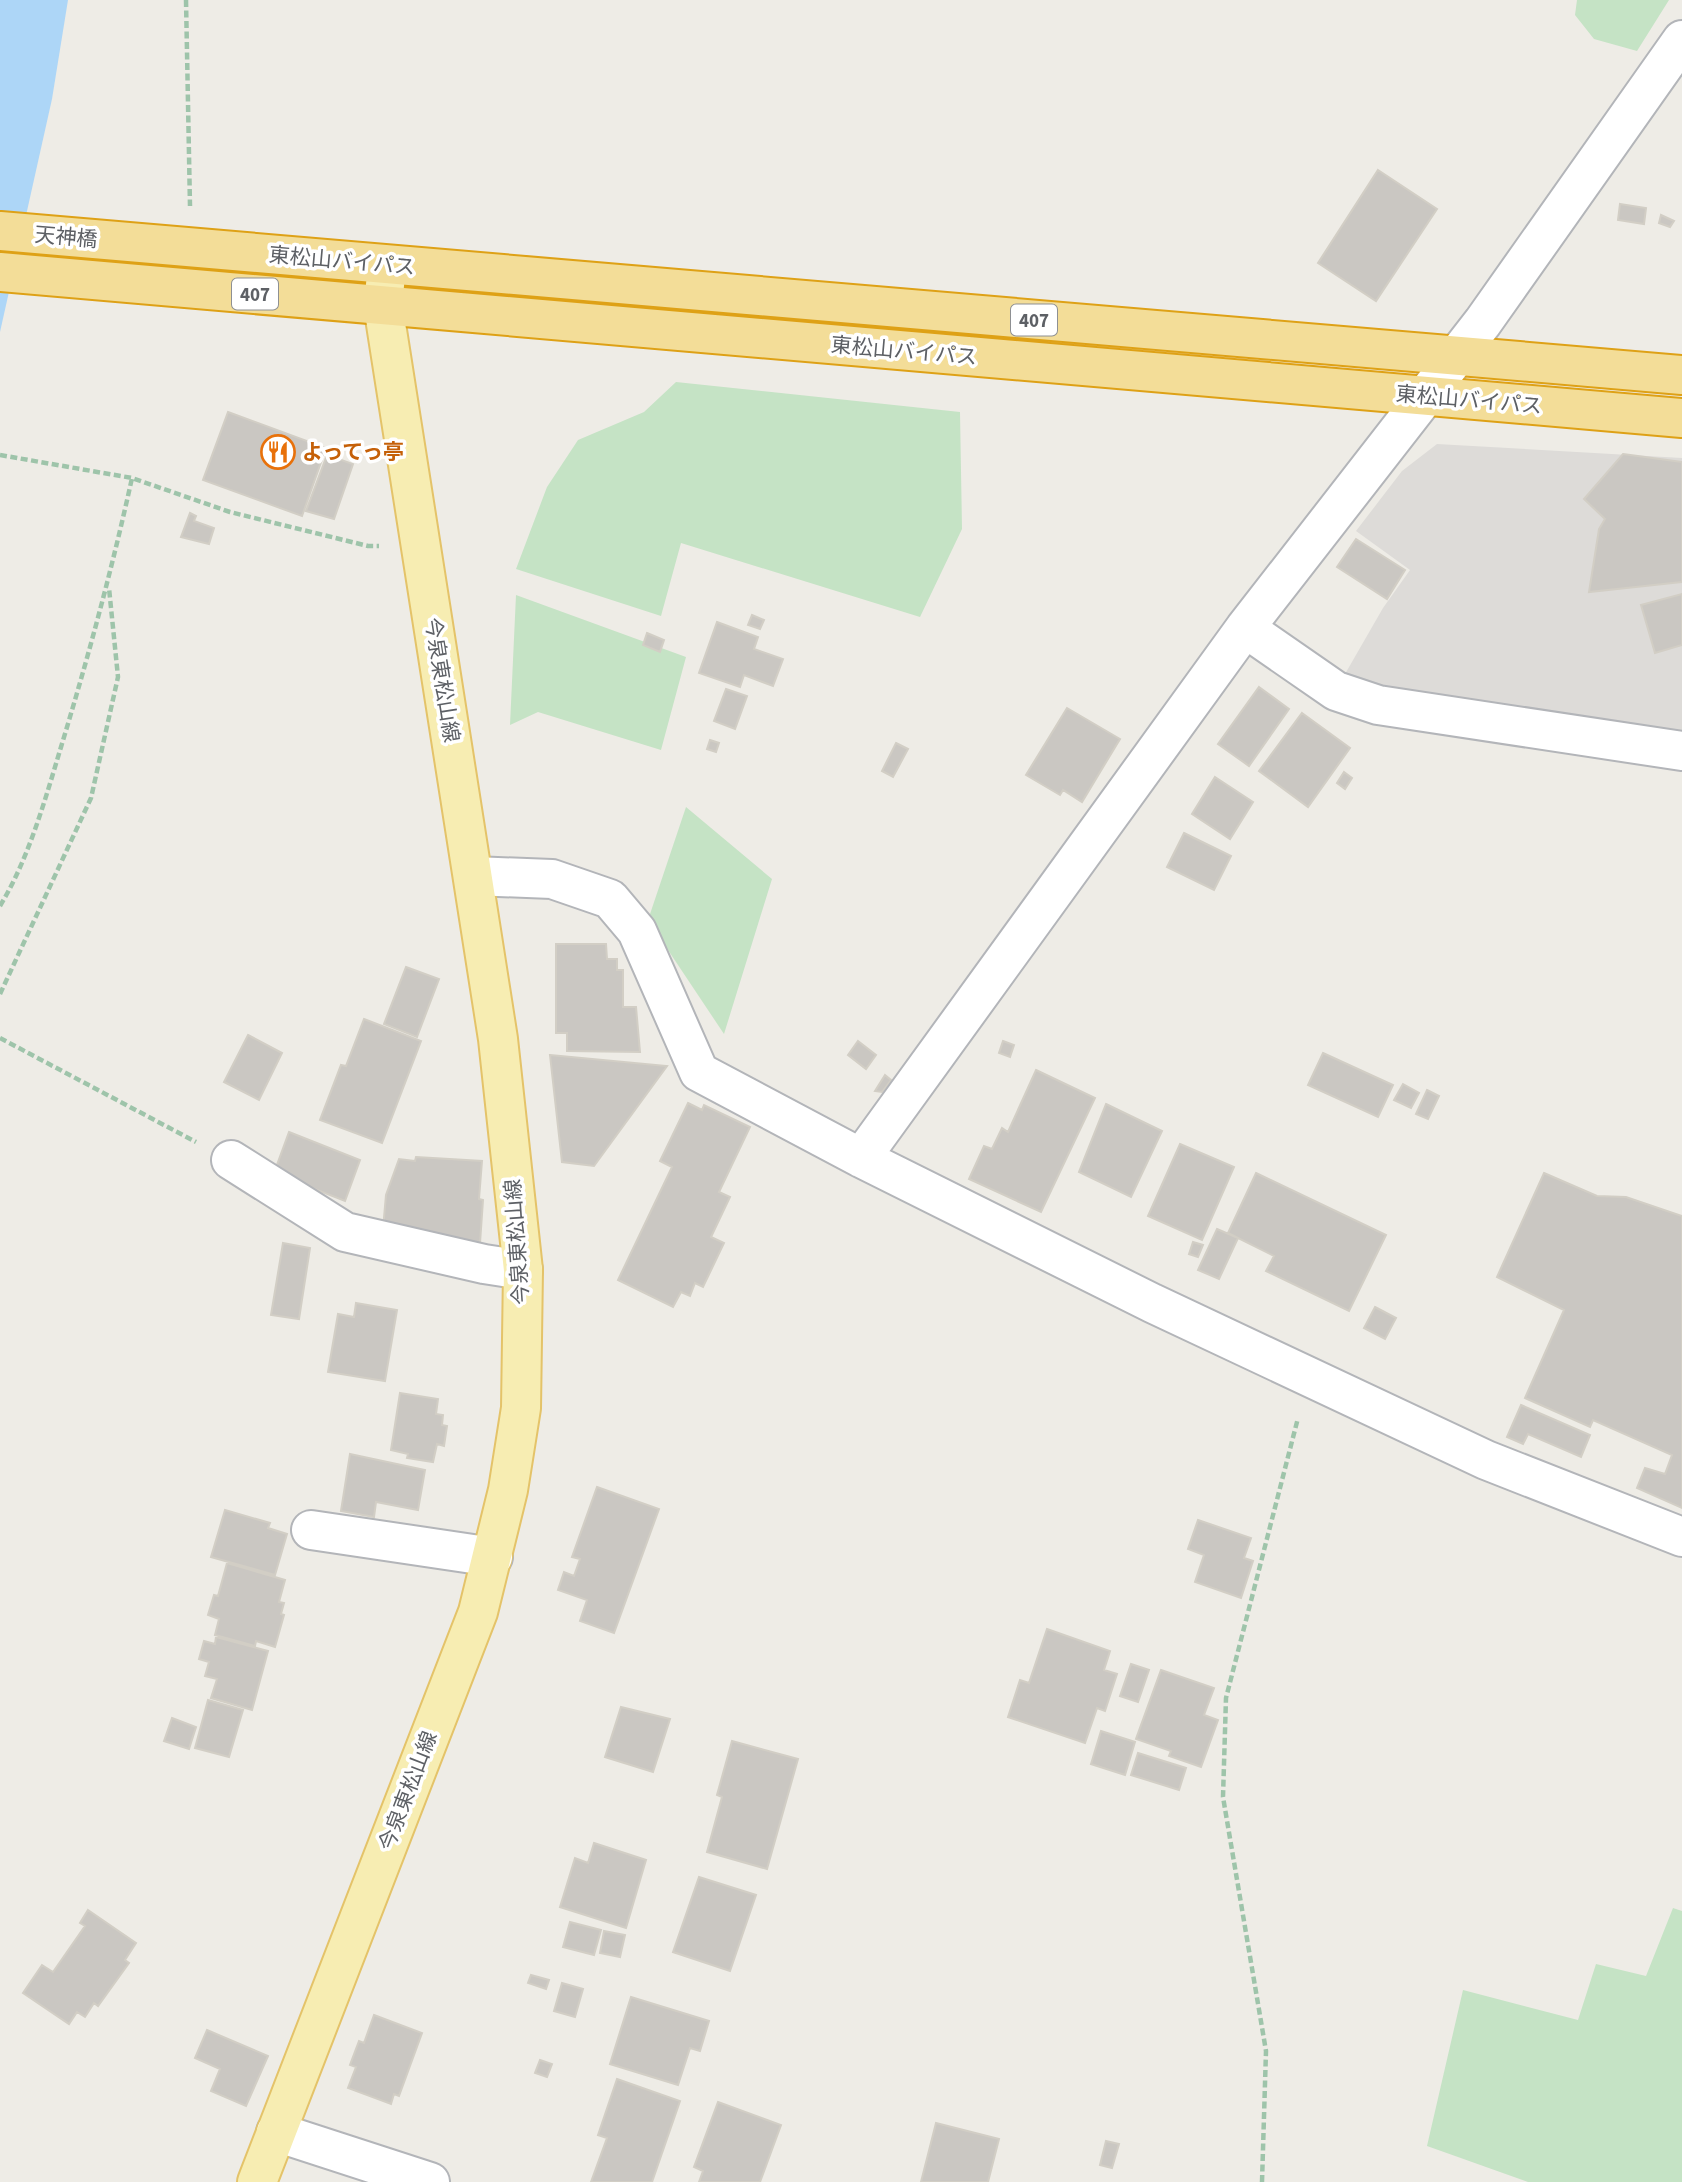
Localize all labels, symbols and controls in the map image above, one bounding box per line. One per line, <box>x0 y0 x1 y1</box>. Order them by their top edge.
street label: 天神橋 <box>33 219 99 255</box>
street label: 東松山バイパス <box>268 240 416 282</box>
road number: 407 <box>232 278 278 310</box>
road number: 407 <box>1011 304 1057 336</box>
street label: 東松山バイパス <box>830 330 978 372</box>
street label: 東松山バイパス <box>1395 379 1543 421</box>
restaurant icon: よってっ亭 <box>259 433 297 471</box>
place label: よってっ亭 <box>302 437 404 467</box>
street label: 今泉東松山線 <box>417 615 467 745</box>
street label: 今泉東松山線 <box>498 1178 536 1306</box>
street label: 今泉東松山線 <box>371 1727 445 1855</box>

